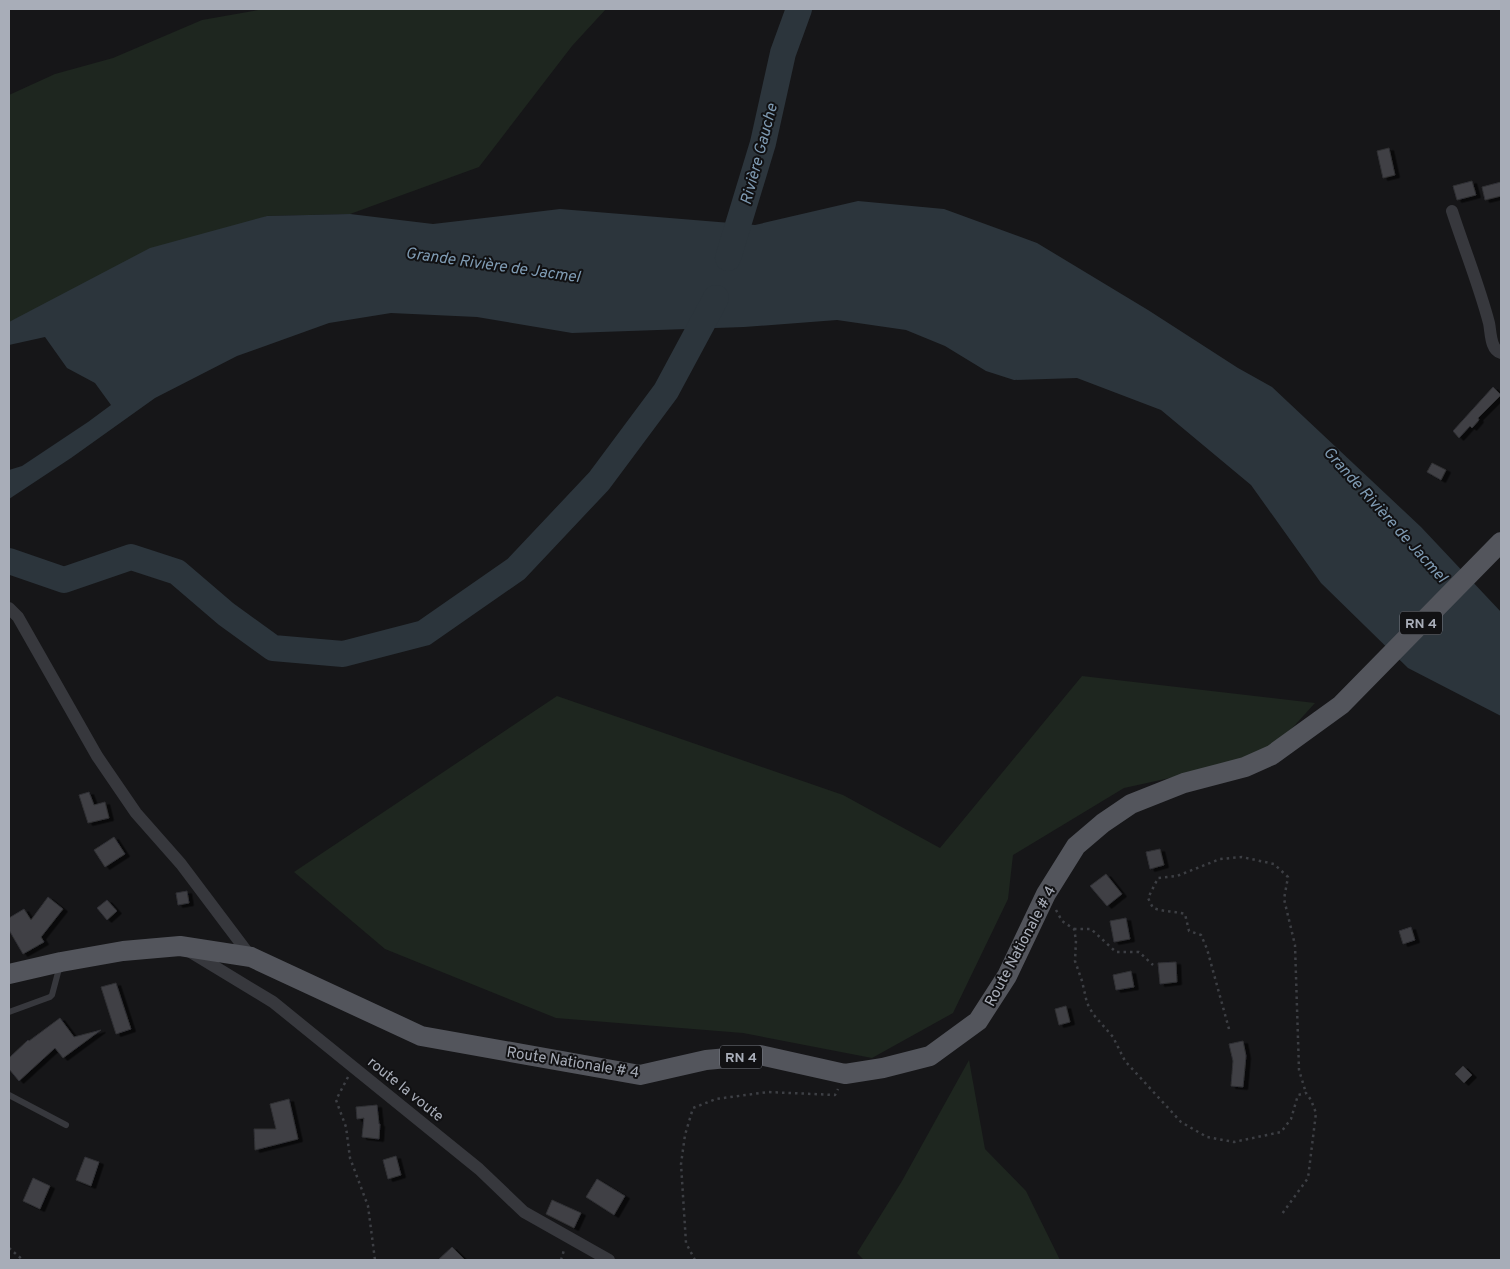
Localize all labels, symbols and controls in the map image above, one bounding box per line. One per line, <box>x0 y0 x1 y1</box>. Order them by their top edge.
water label: Rivière Gauche <box>737 101 783 207</box>
water label: Grande Rivière de Jacmel <box>404 244 582 288</box>
water label: Grande Rivière de Jacmel <box>1318 443 1451 588</box>
road number: RN 4 <box>1400 612 1442 634</box>
street label: Route Nationale # 4 <box>982 883 1061 1010</box>
street label: Route Nationale # 4 <box>505 1044 640 1083</box>
road number: RN 4 <box>720 1046 762 1068</box>
street label: route la voute <box>363 1054 447 1127</box>

